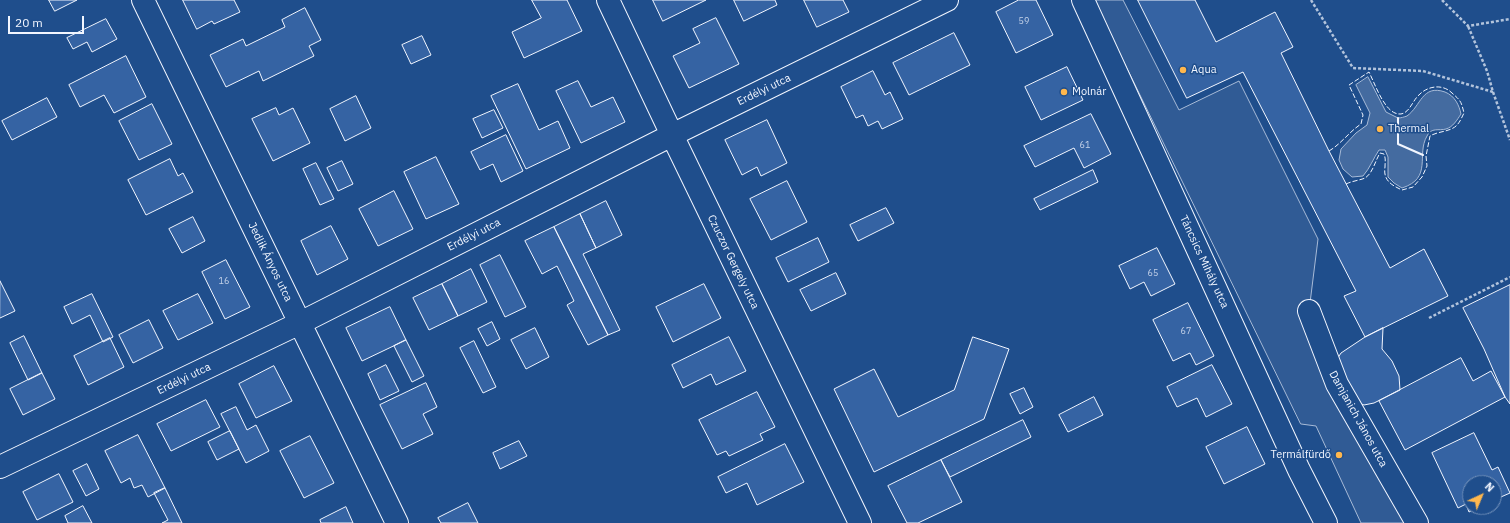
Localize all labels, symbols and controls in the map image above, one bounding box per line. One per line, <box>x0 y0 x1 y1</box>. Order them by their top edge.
scale bar <box>10 8 86 34</box>
text: 20 m <box>15 15 43 30</box>
house number: 59 <box>1019 16 1029 26</box>
place label: Aqua <box>1191 63 1217 77</box>
marker: Aqua <box>1178 65 1188 75</box>
street label: Erdélyi utca <box>735 71 793 109</box>
place label: Molnár <box>1072 85 1106 99</box>
marker: Molnár <box>1059 87 1069 97</box>
place label: Thermal <box>1388 122 1429 136</box>
marker: Thermal <box>1375 124 1385 134</box>
house number: 61 <box>1080 140 1090 150</box>
street label: Czuczor Gergely utca <box>704 213 762 311</box>
street label: Táncsics Mihály utca <box>1177 213 1231 311</box>
street label: Erdélyi utca <box>445 216 503 254</box>
street label: Jedlik Ányos utca <box>245 220 295 304</box>
house number: 65 <box>1148 268 1158 278</box>
house number: 16 <box>219 276 229 286</box>
house number: 67 <box>1181 326 1191 336</box>
street label: Erdélyi utca <box>155 360 213 398</box>
street label: Damjanich János utca <box>1326 368 1390 470</box>
place label: Termálfürdő <box>1271 448 1331 462</box>
marker: Termálfürdő <box>1334 450 1344 460</box>
north arrow <box>1462 475 1502 515</box>
text: N <box>1482 479 1497 495</box>

